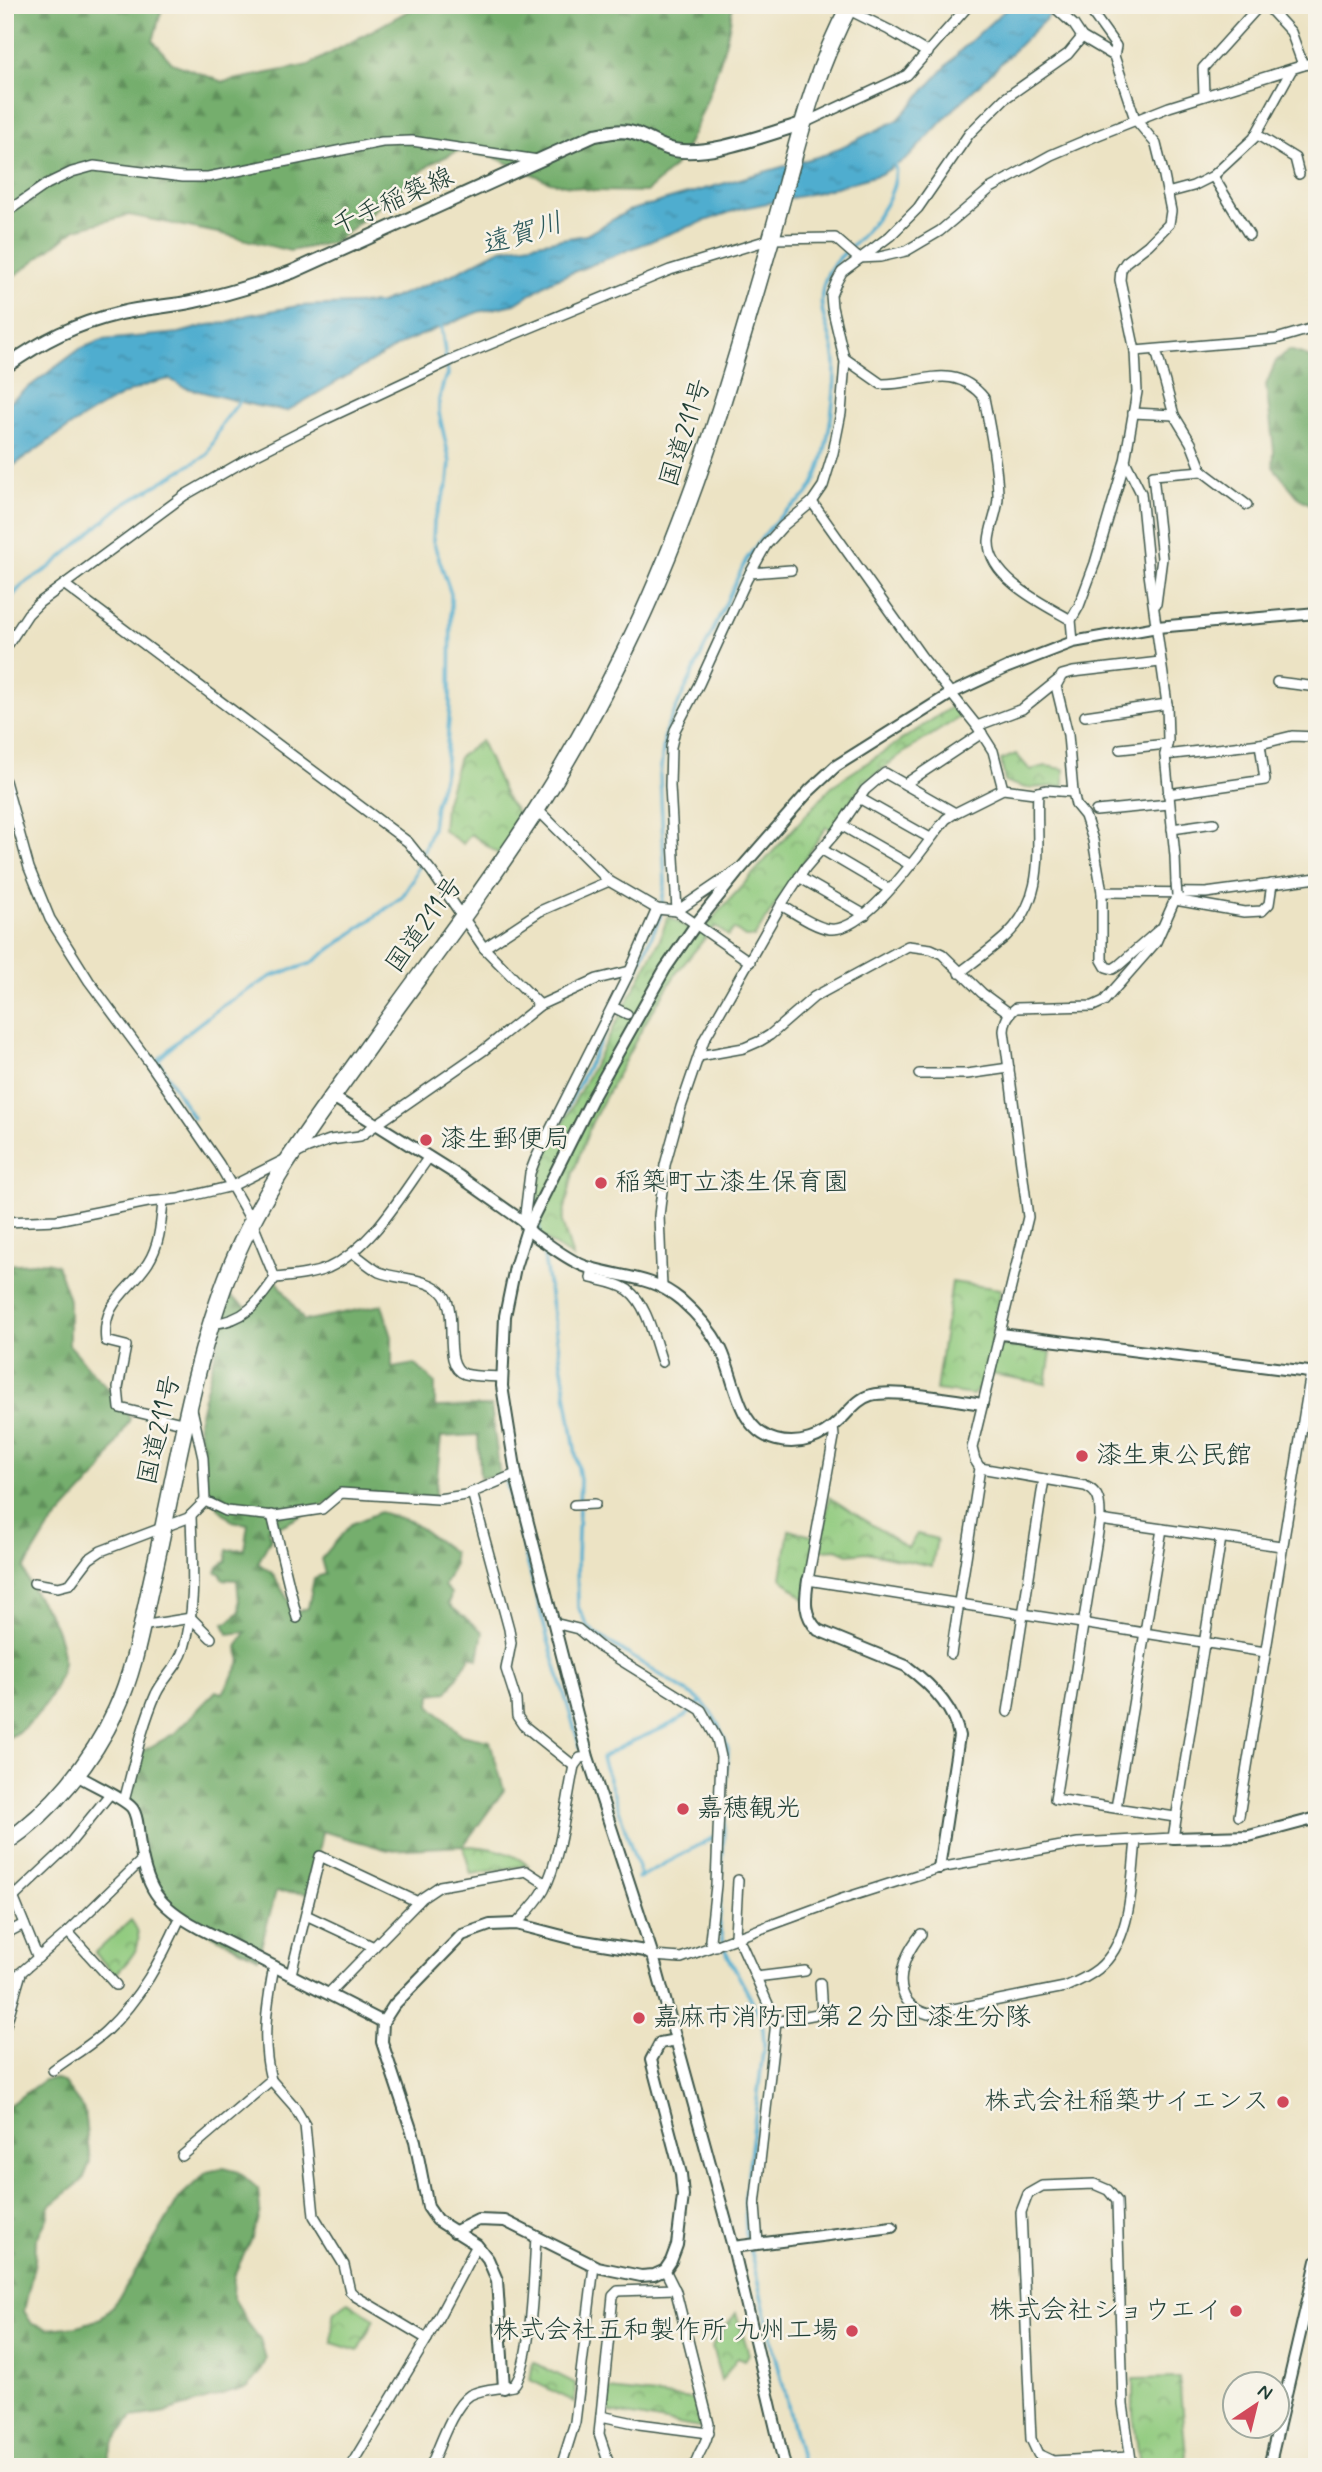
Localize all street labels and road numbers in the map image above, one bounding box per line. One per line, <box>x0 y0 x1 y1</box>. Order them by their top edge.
street label: 千手稲築線 <box>327 160 459 244</box>
street label: 国道211号 <box>653 374 719 492</box>
street label: 国道211号 <box>378 870 472 980</box>
street label: 国道211号 <box>131 1372 189 1488</box>

